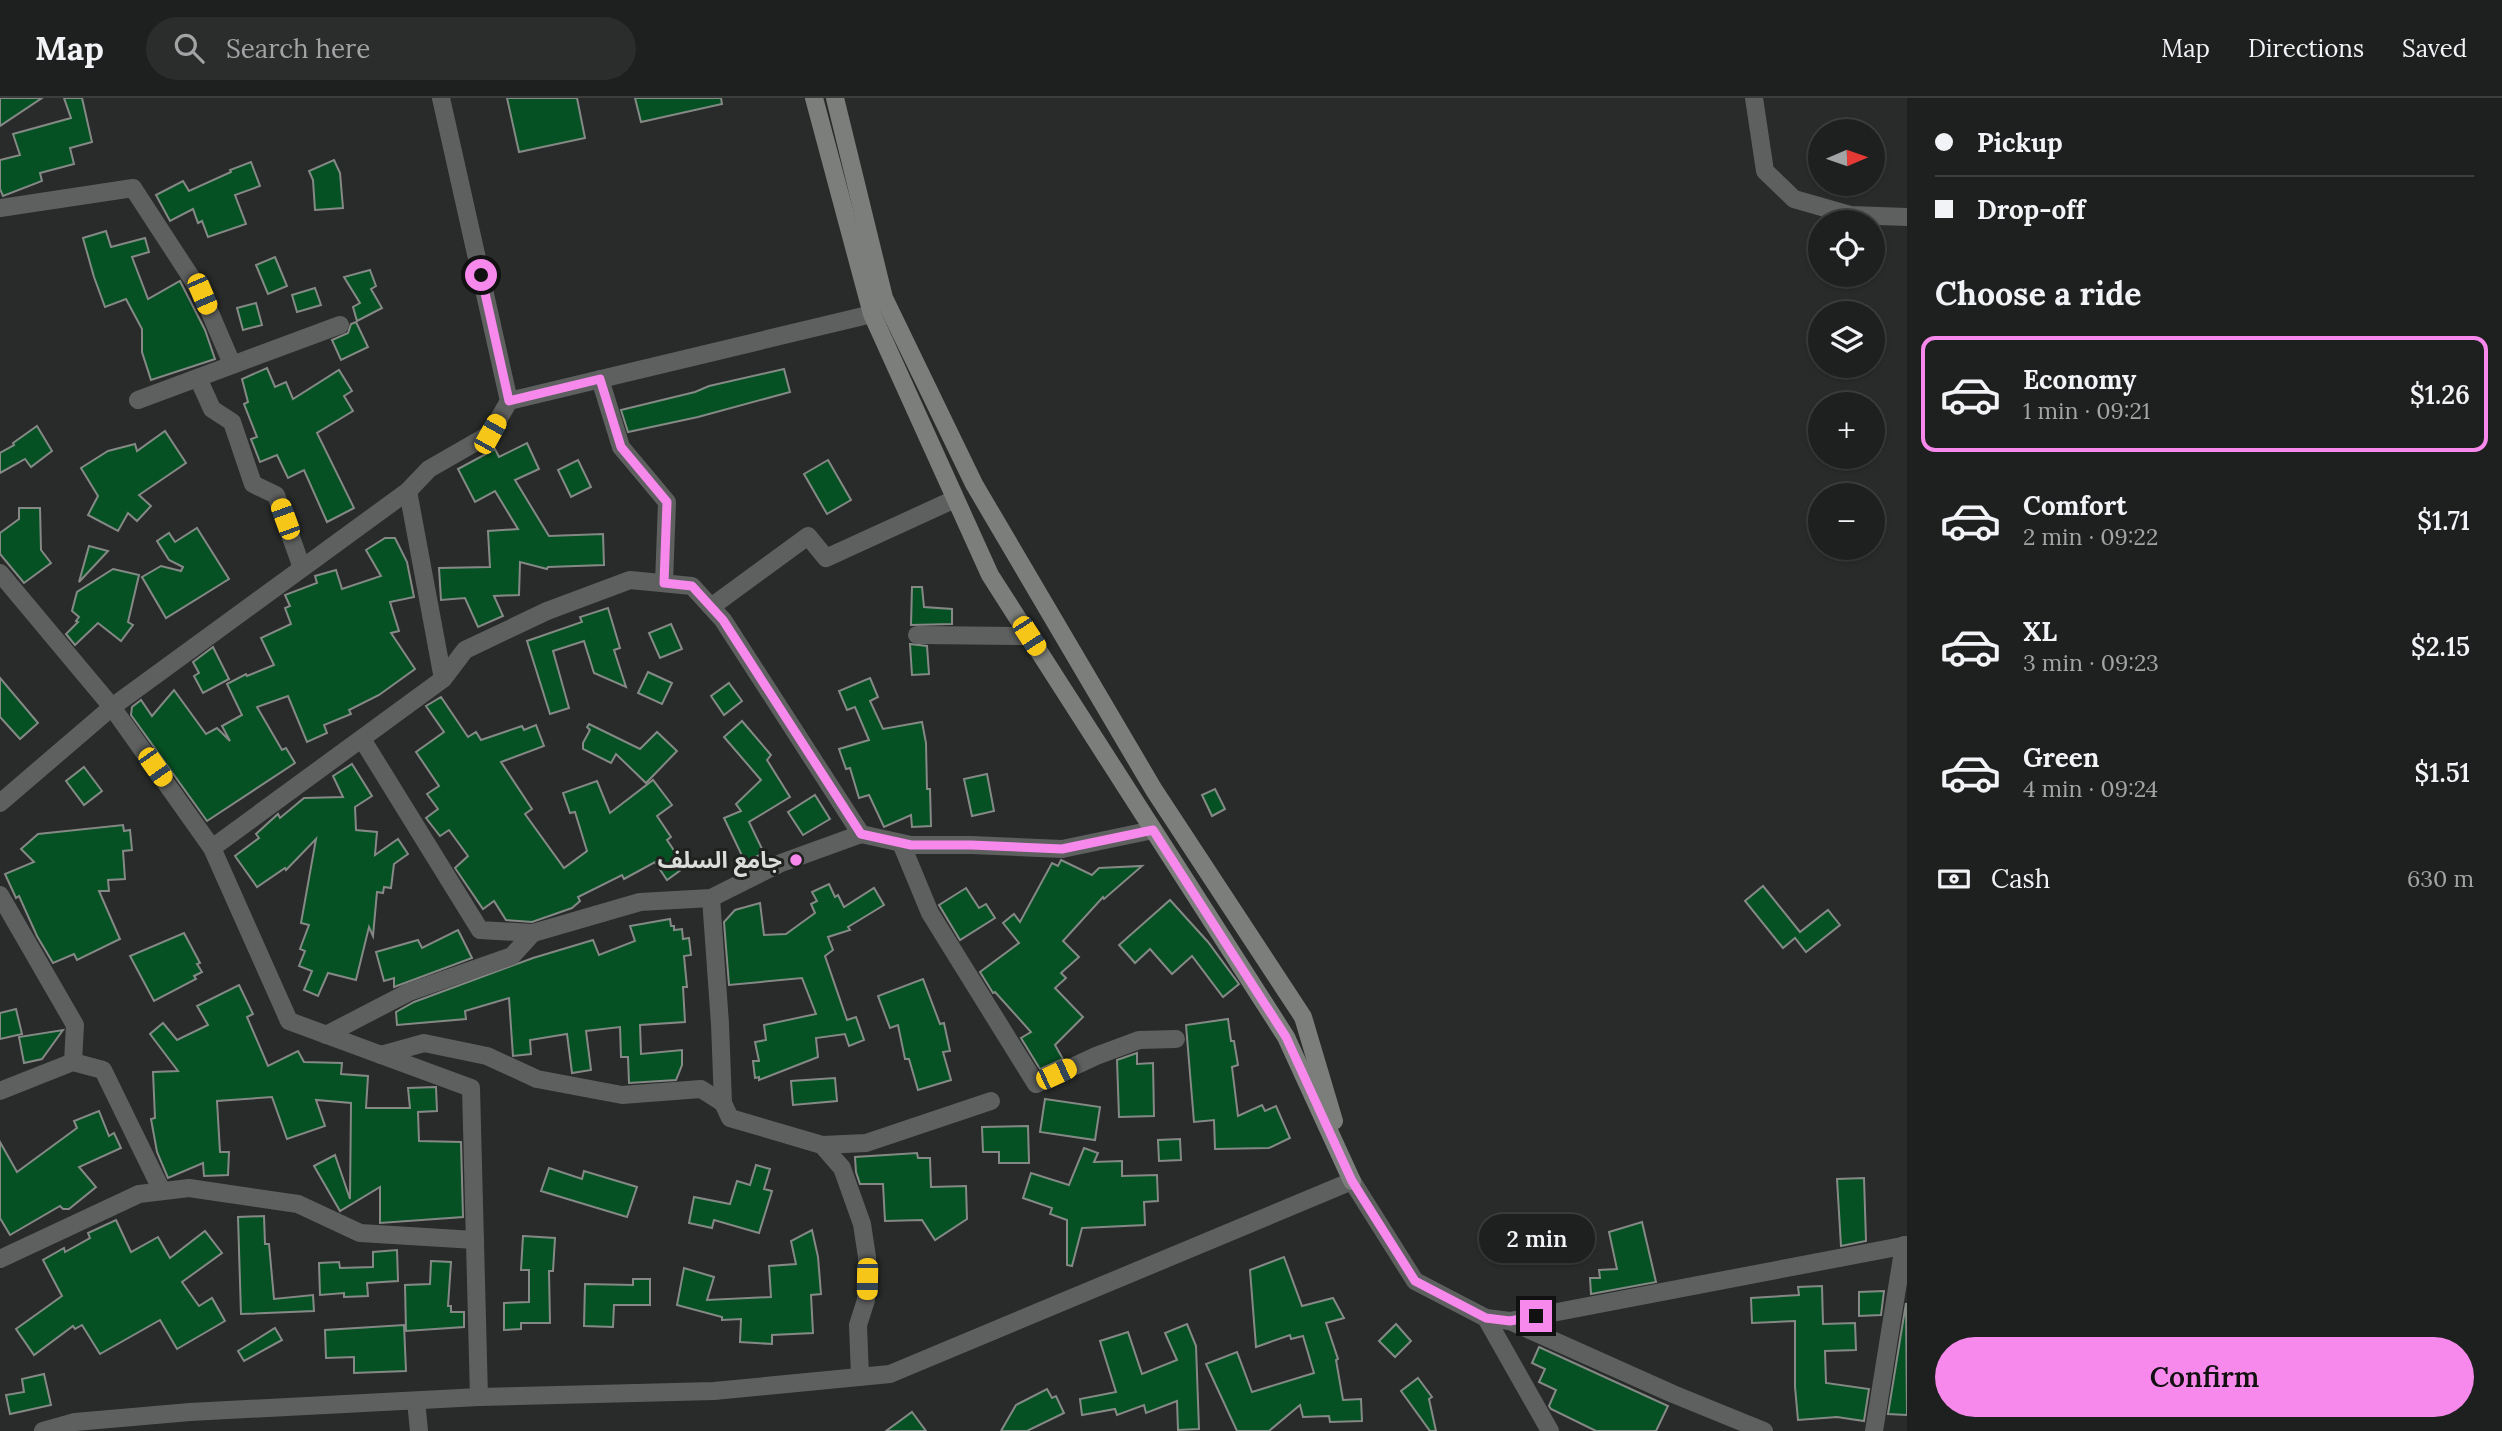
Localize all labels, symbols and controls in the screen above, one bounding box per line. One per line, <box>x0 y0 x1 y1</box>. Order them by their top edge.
search box <box>146 17 636 80</box>
text: Map <box>35 27 104 69</box>
icon: search <box>170 29 208 67</box>
text: Search here <box>226 32 370 65</box>
text: Map <box>2161 33 2210 64</box>
text: Directions <box>2248 33 2364 64</box>
text: Saved <box>2402 33 2467 64</box>
north arrow <box>1808 119 1885 196</box>
map controls <box>1808 119 1885 560</box>
text: Pickup <box>1977 126 2063 159</box>
text: Drop-off <box>1977 193 2085 226</box>
button: locate <box>1808 210 1885 287</box>
route start <box>465 259 497 291</box>
car <box>185 271 220 317</box>
text: Choose a ride <box>1935 273 2142 314</box>
button: layers <box>1808 301 1885 378</box>
icon: car <box>1939 363 2002 426</box>
text: Economy <box>2023 363 2136 396</box>
text: $1.26 <box>2410 378 2470 411</box>
button: + <box>1808 392 1885 469</box>
text: 1 min · 09:21 <box>2023 396 2150 425</box>
car <box>471 411 510 457</box>
button: − <box>1808 483 1885 560</box>
icon: car <box>1939 489 2002 552</box>
text: Comfort <box>2023 489 2127 522</box>
car <box>268 496 303 542</box>
text: $1.71 <box>2417 504 2470 537</box>
text: 2 min · 09:22 <box>2023 522 2158 551</box>
car <box>1009 613 1050 659</box>
icon: car <box>1939 615 2002 678</box>
text: XL <box>2023 615 2057 648</box>
text: $2.15 <box>2411 630 2470 663</box>
text: 3 min · 09:23 <box>2023 648 2159 677</box>
icon: car <box>1939 741 2002 804</box>
text: Green <box>2023 741 2099 774</box>
car <box>135 744 176 790</box>
text: $1.51 <box>2415 756 2470 789</box>
text: 4 min · 09:24 <box>2023 774 2158 803</box>
place label: جامع السلف <box>658 845 782 877</box>
marker: جامع السلف <box>788 852 804 868</box>
icon: cash <box>1935 860 1973 898</box>
text: Cash <box>1991 862 2050 895</box>
text: 630 m <box>2407 864 2474 893</box>
car <box>1033 1056 1080 1092</box>
callout: 2 min <box>1478 1214 1594 1264</box>
text: 2 min <box>1507 1224 1567 1253</box>
car <box>857 1258 878 1300</box>
route end <box>1520 1300 1552 1332</box>
button: Confirm <box>1935 1337 2474 1417</box>

